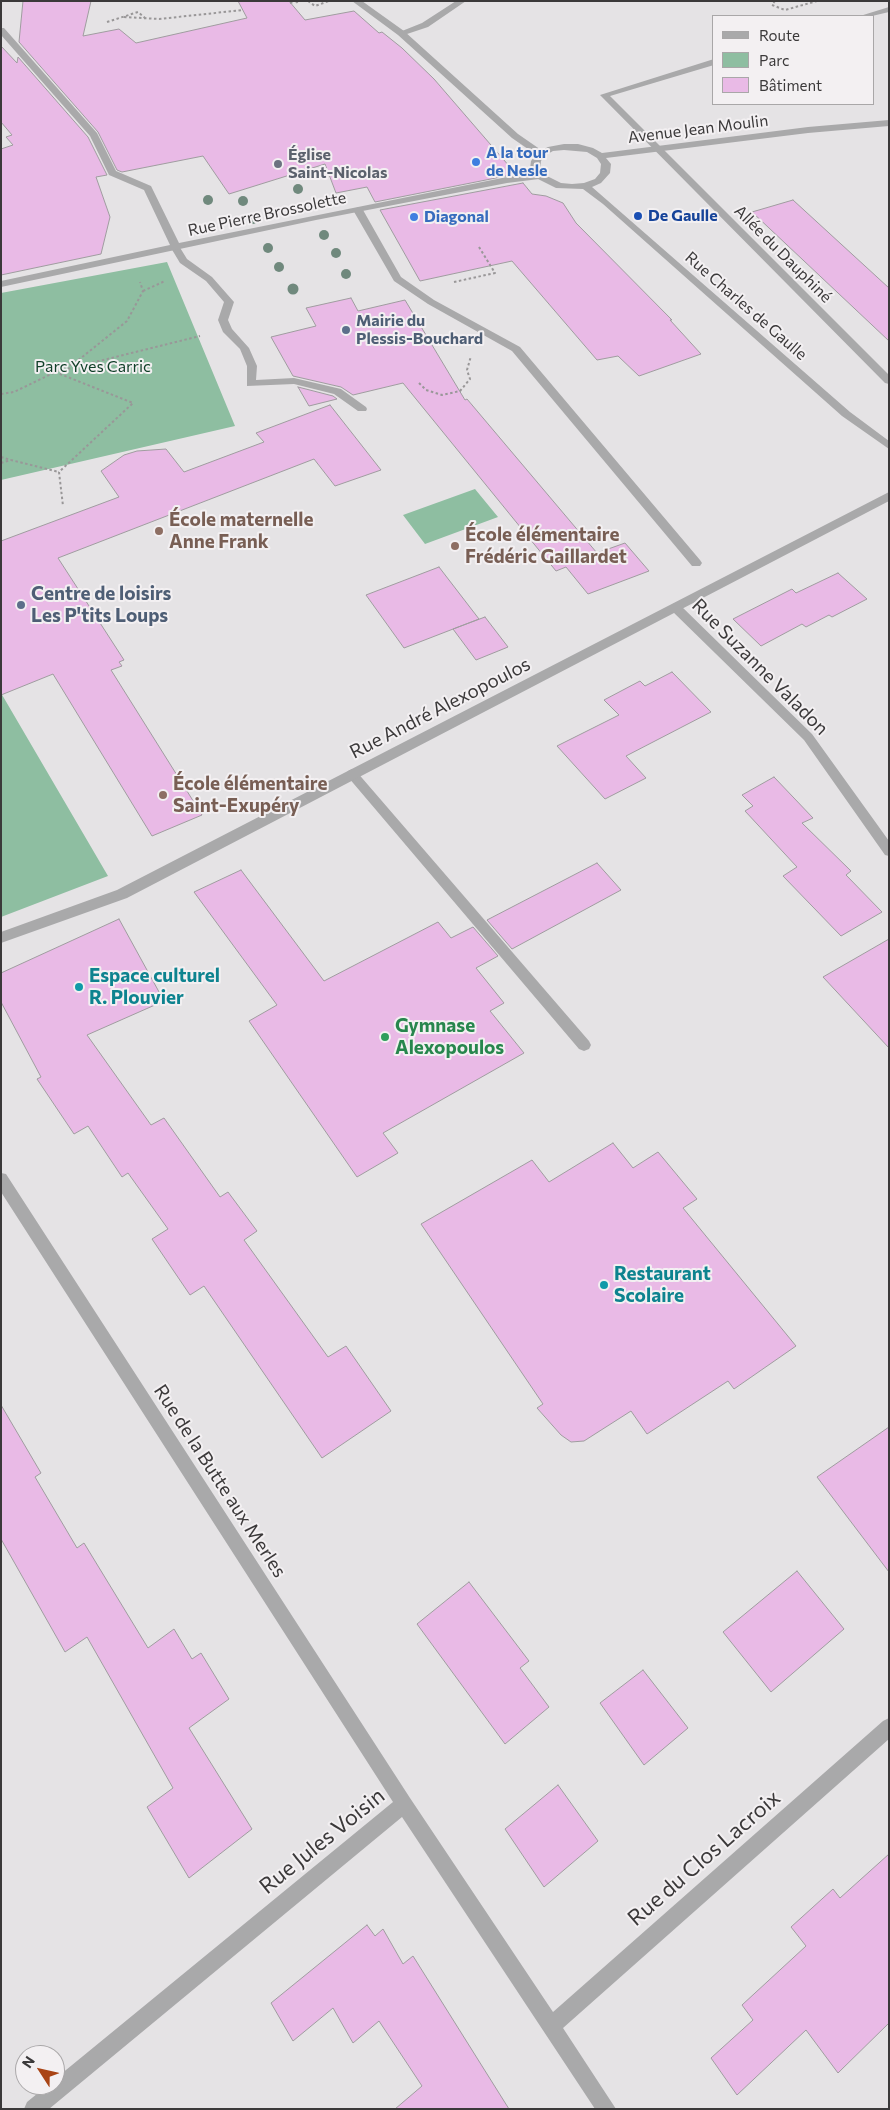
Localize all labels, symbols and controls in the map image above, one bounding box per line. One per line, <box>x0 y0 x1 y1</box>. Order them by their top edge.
legend <box>712 15 875 105</box>
text: Route <box>759 26 800 44</box>
text: Parc <box>759 51 789 69</box>
text: Bâtiment <box>759 76 822 94</box>
street label: Avenue Jean Moulin <box>627 111 769 147</box>
place label: A la tour de Nesle <box>486 143 548 181</box>
place label: Église Saint-Nicolas <box>288 145 387 183</box>
marker: A la tour de Nesle <box>470 156 482 168</box>
marker: Église Saint-Nicolas <box>272 158 284 170</box>
street label: Rue Pierre Brossolette <box>186 188 348 240</box>
street label: Allée du Dauphiné <box>730 201 836 307</box>
place label: De Gaulle <box>648 206 718 226</box>
place label: Diagonal <box>424 207 489 227</box>
marker: De Gaulle <box>632 210 644 222</box>
marker: Diagonal <box>408 211 420 223</box>
street label: Rue Charles de Gaulle <box>681 248 811 364</box>
place label: Mairie du Plessis-Bouchard <box>356 311 483 349</box>
marker: Mairie du Plessis-Bouchard <box>340 324 352 336</box>
park label: Parc Yves Carric <box>35 357 151 377</box>
place label: École maternelle Anne Frank <box>169 509 313 553</box>
place label: École élémentaire Frédéric Gaillardet <box>465 524 627 568</box>
marker: École maternelle Anne Frank <box>153 525 165 537</box>
marker: École élémentaire Frédéric Gaillardet <box>449 540 461 552</box>
place label: Centre de loisirs Les P'tits Loups <box>31 583 171 627</box>
street label: Rue Suzanne Valadon <box>687 594 833 740</box>
marker: Centre de loisirs Les P'tits Loups <box>15 599 27 611</box>
street label: Rue André Alexopoulos <box>346 653 534 763</box>
place label: École élémentaire Saint-Exupéry <box>173 773 327 817</box>
marker: École élémentaire Saint-Exupéry <box>157 789 169 801</box>
place label: Espace culturel R. Plouvier <box>89 965 220 1009</box>
marker: Espace culturel R. Plouvier <box>73 981 85 993</box>
place label: Gymnase Alexopoulos <box>395 1015 504 1059</box>
marker: Gymnase Alexopoulos <box>379 1031 391 1043</box>
place label: Restaurant Scolaire <box>614 1263 711 1307</box>
marker: Restaurant Scolaire <box>598 1279 610 1291</box>
street label: Rue de la Butte aux Merles <box>149 1380 291 1582</box>
street label: Rue Jules Voisin <box>254 1782 390 1900</box>
street label: Rue du Clos Lacroix <box>622 1785 786 1931</box>
north arrow <box>15 2045 65 2095</box>
text: N <box>18 2053 38 2071</box>

